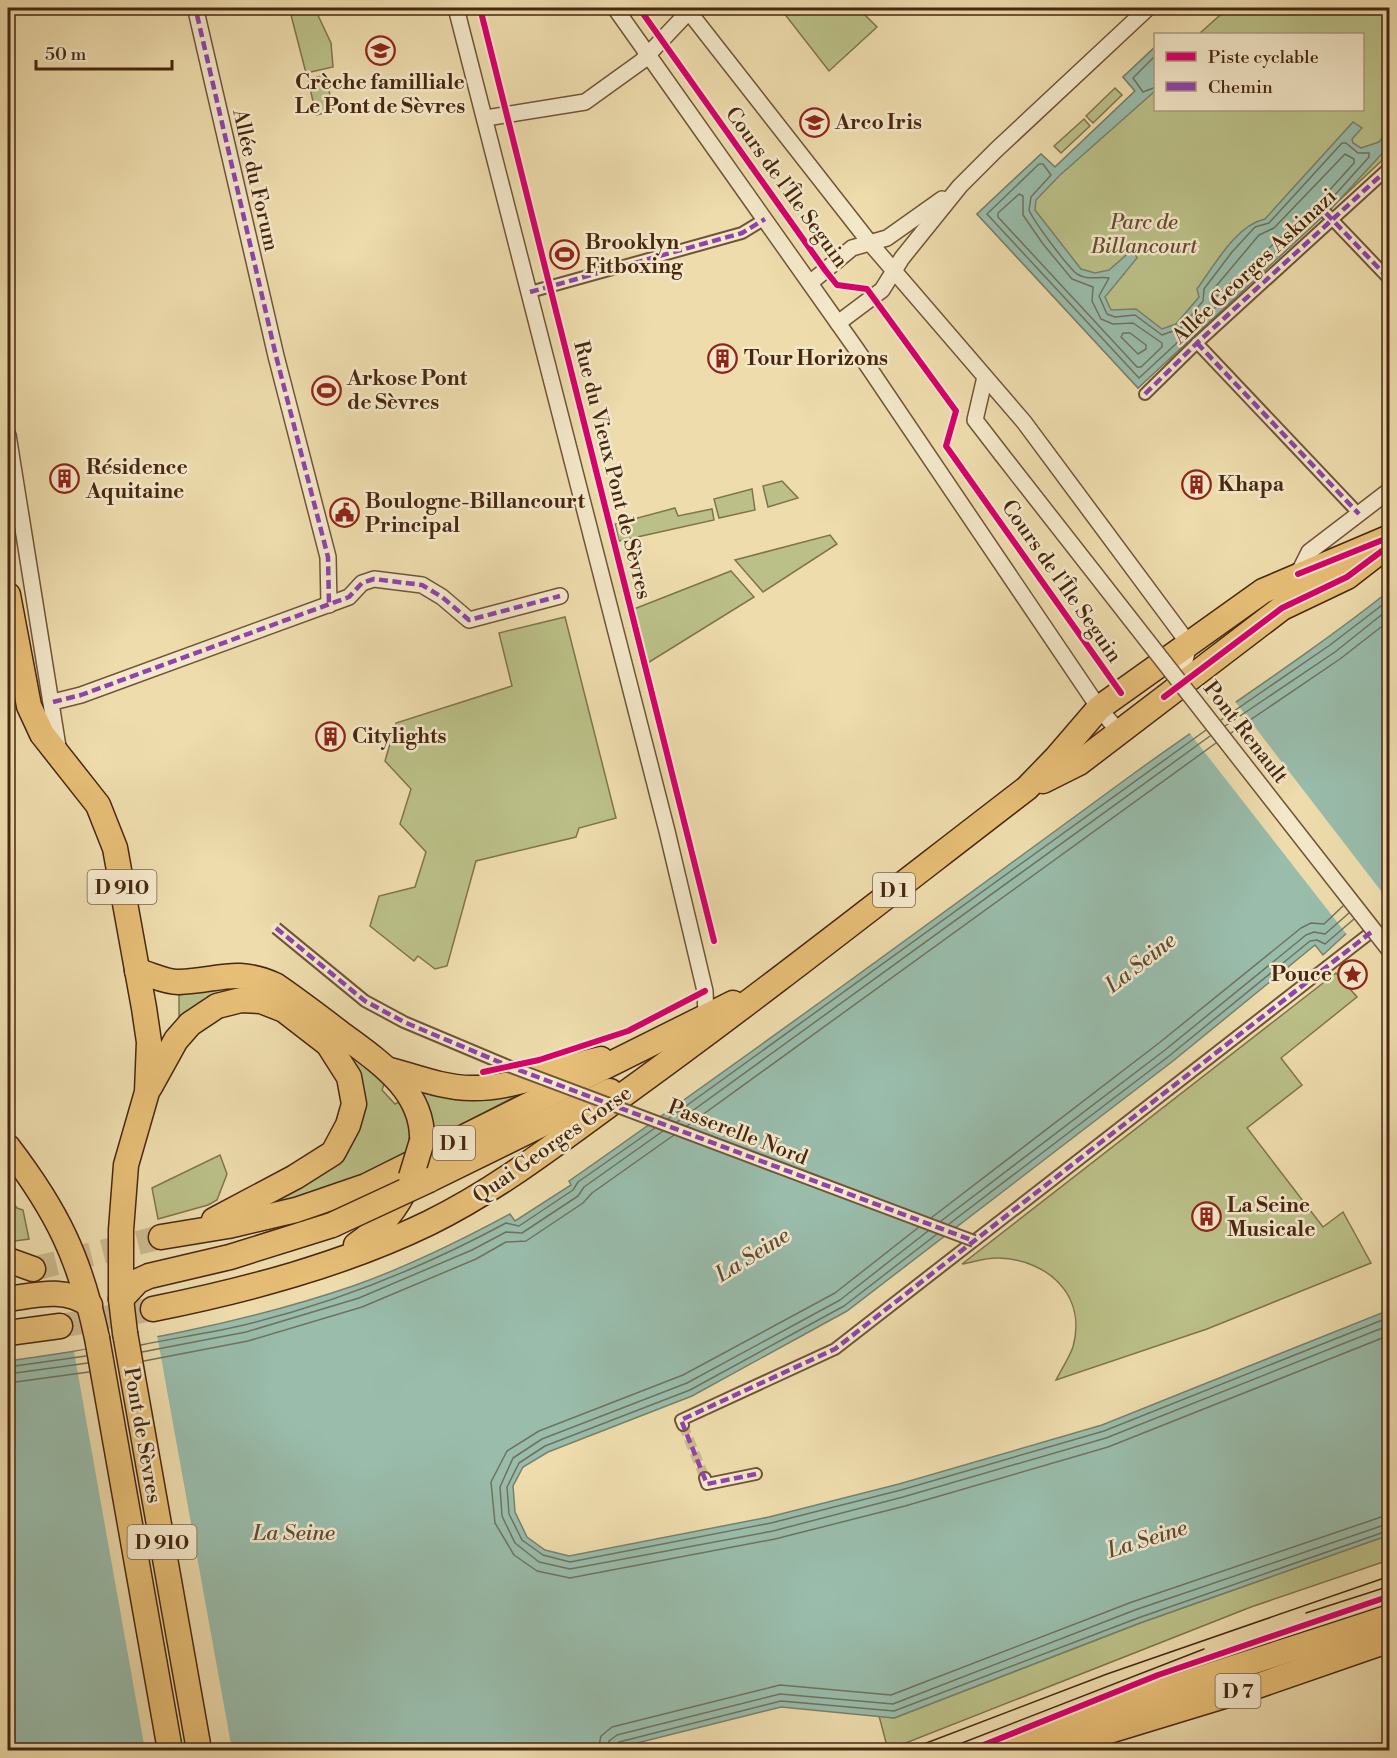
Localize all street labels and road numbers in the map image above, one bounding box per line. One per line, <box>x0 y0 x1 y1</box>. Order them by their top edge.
street label: Cours de l'Île Seguin <box>719 101 855 274</box>
street label: Allée du Forum <box>226 106 284 254</box>
street label: Allée Georges Askinazi <box>1166 184 1342 350</box>
street label: Rue du Vieux Pont de Sèvres <box>567 338 657 602</box>
street label: Cours de l'Île Seguin <box>995 494 1129 668</box>
street label: Pont Renault <box>1197 676 1294 789</box>
road number: D 910 <box>88 870 156 904</box>
road number: D 1 <box>873 873 915 907</box>
street label: Quai Georges Gorse <box>468 1080 637 1209</box>
street label: Passerelle Nord <box>664 1094 811 1172</box>
road number: D 1 <box>433 1126 475 1160</box>
street label: Pont de Sèvres <box>117 1365 167 1505</box>
road number: D 910 <box>128 1525 196 1559</box>
road number: D 7 <box>1216 1674 1260 1708</box>

